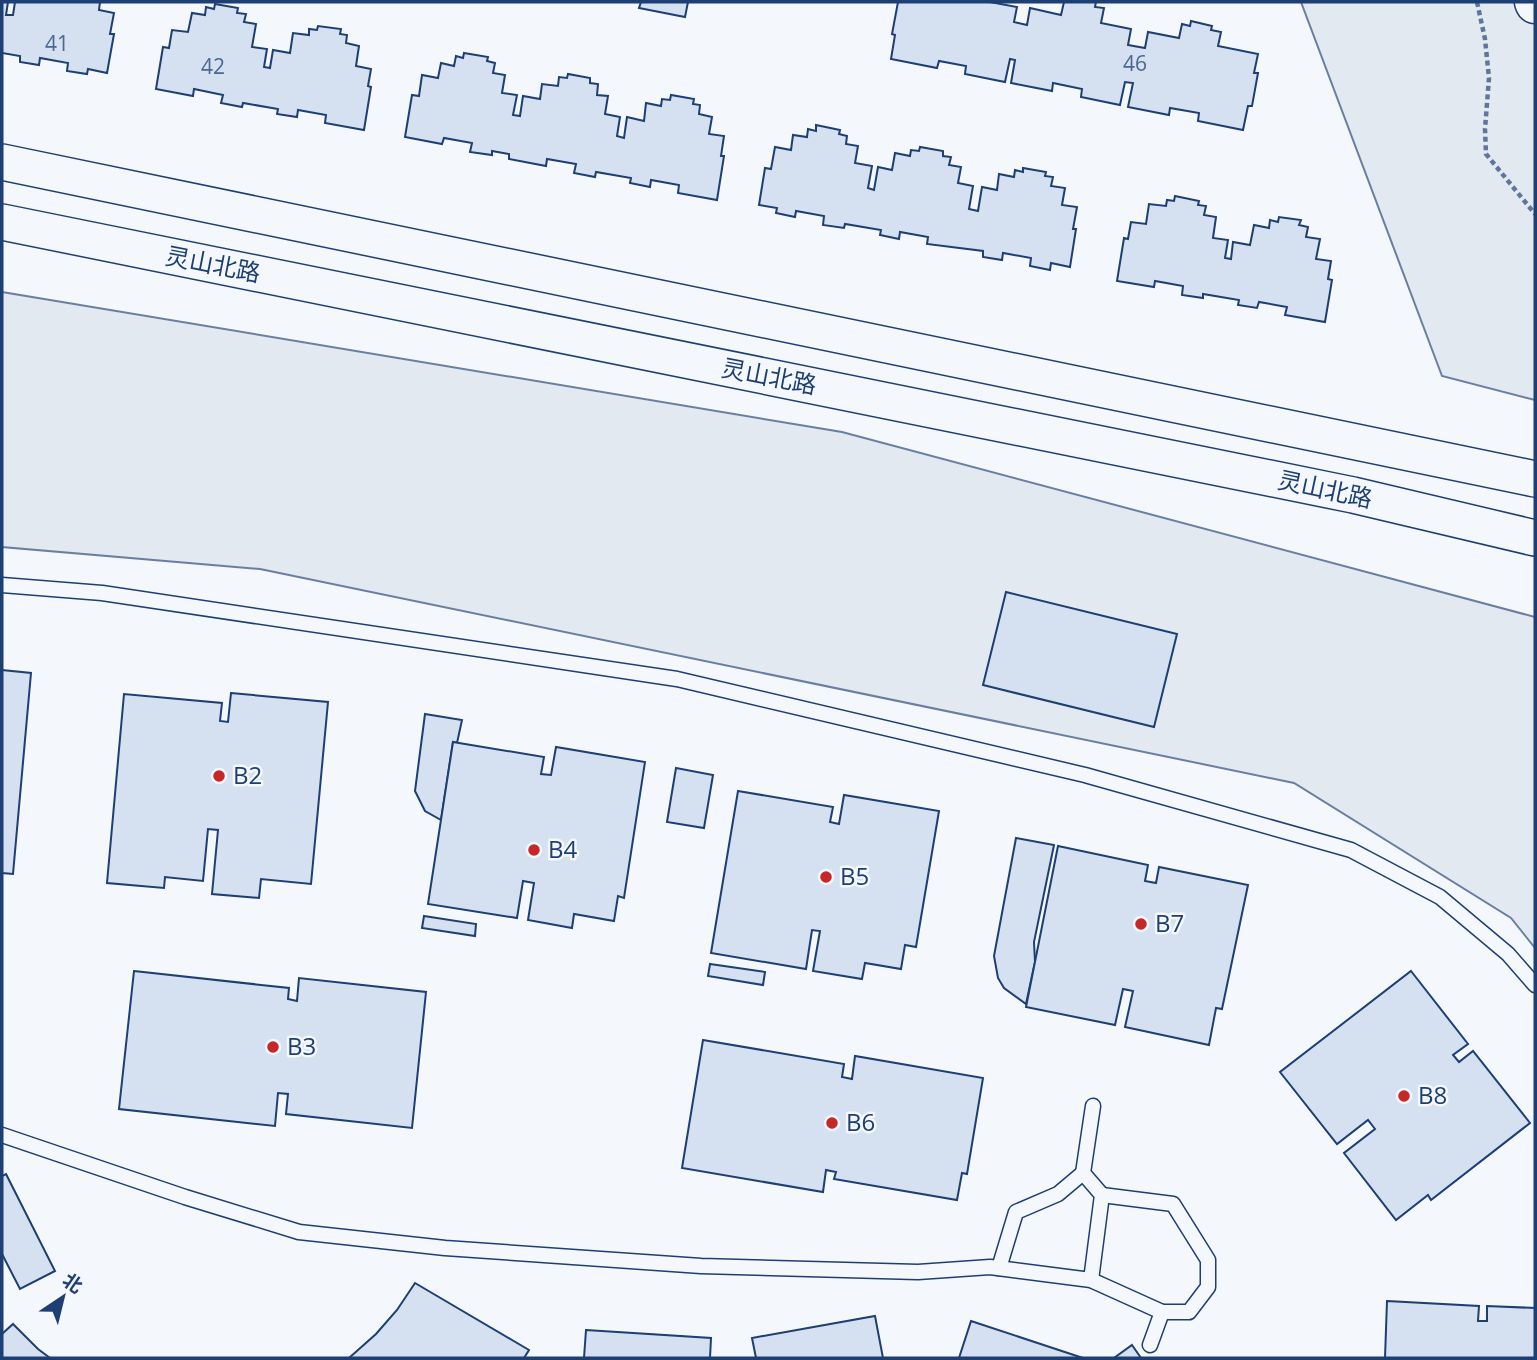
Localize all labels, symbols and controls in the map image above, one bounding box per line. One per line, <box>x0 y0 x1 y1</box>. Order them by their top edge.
house number: 41 <box>45 29 69 57</box>
house number: 46 <box>1123 49 1147 77</box>
house number: 42 <box>201 52 225 80</box>
street label: 灵山北路 <box>163 238 264 289</box>
street label: 灵山北路 <box>719 350 820 401</box>
street label: 灵山北路 <box>1275 462 1376 515</box>
place label: B2 <box>233 758 262 791</box>
marker: B2 <box>211 768 227 784</box>
place label: B4 <box>548 832 578 865</box>
marker: B4 <box>526 842 542 858</box>
place label: B5 <box>840 859 869 892</box>
marker: B5 <box>818 869 834 885</box>
place label: B7 <box>1155 906 1184 939</box>
marker: B7 <box>1133 916 1149 932</box>
place label: B3 <box>287 1029 316 1062</box>
marker: B3 <box>265 1039 281 1055</box>
place label: B8 <box>1418 1078 1447 1111</box>
marker: B8 <box>1396 1088 1412 1104</box>
place label: B6 <box>846 1105 875 1138</box>
marker: B6 <box>824 1115 840 1131</box>
north arrow <box>28 1262 98 1332</box>
text: 北 <box>58 1267 88 1299</box>

